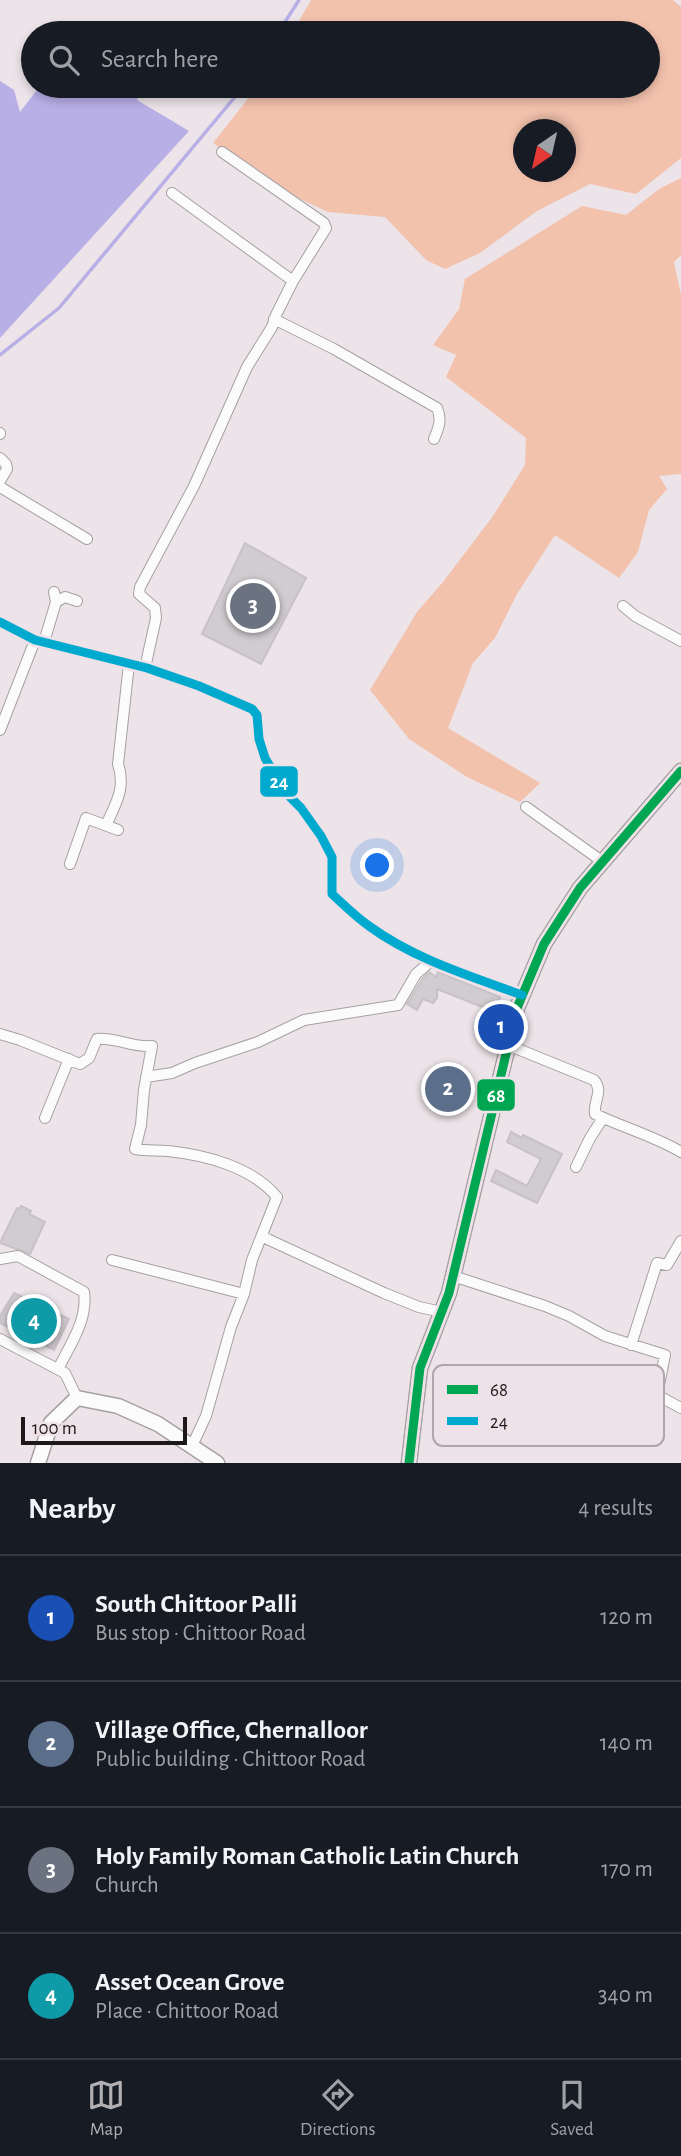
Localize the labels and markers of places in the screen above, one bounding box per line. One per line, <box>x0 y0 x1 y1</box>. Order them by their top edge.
pin: 3 <box>230 580 276 632</box>
pin: 1 <box>478 1001 524 1053</box>
pin: 2 <box>425 1063 471 1115</box>
pin: 4 <box>11 1295 57 1347</box>

